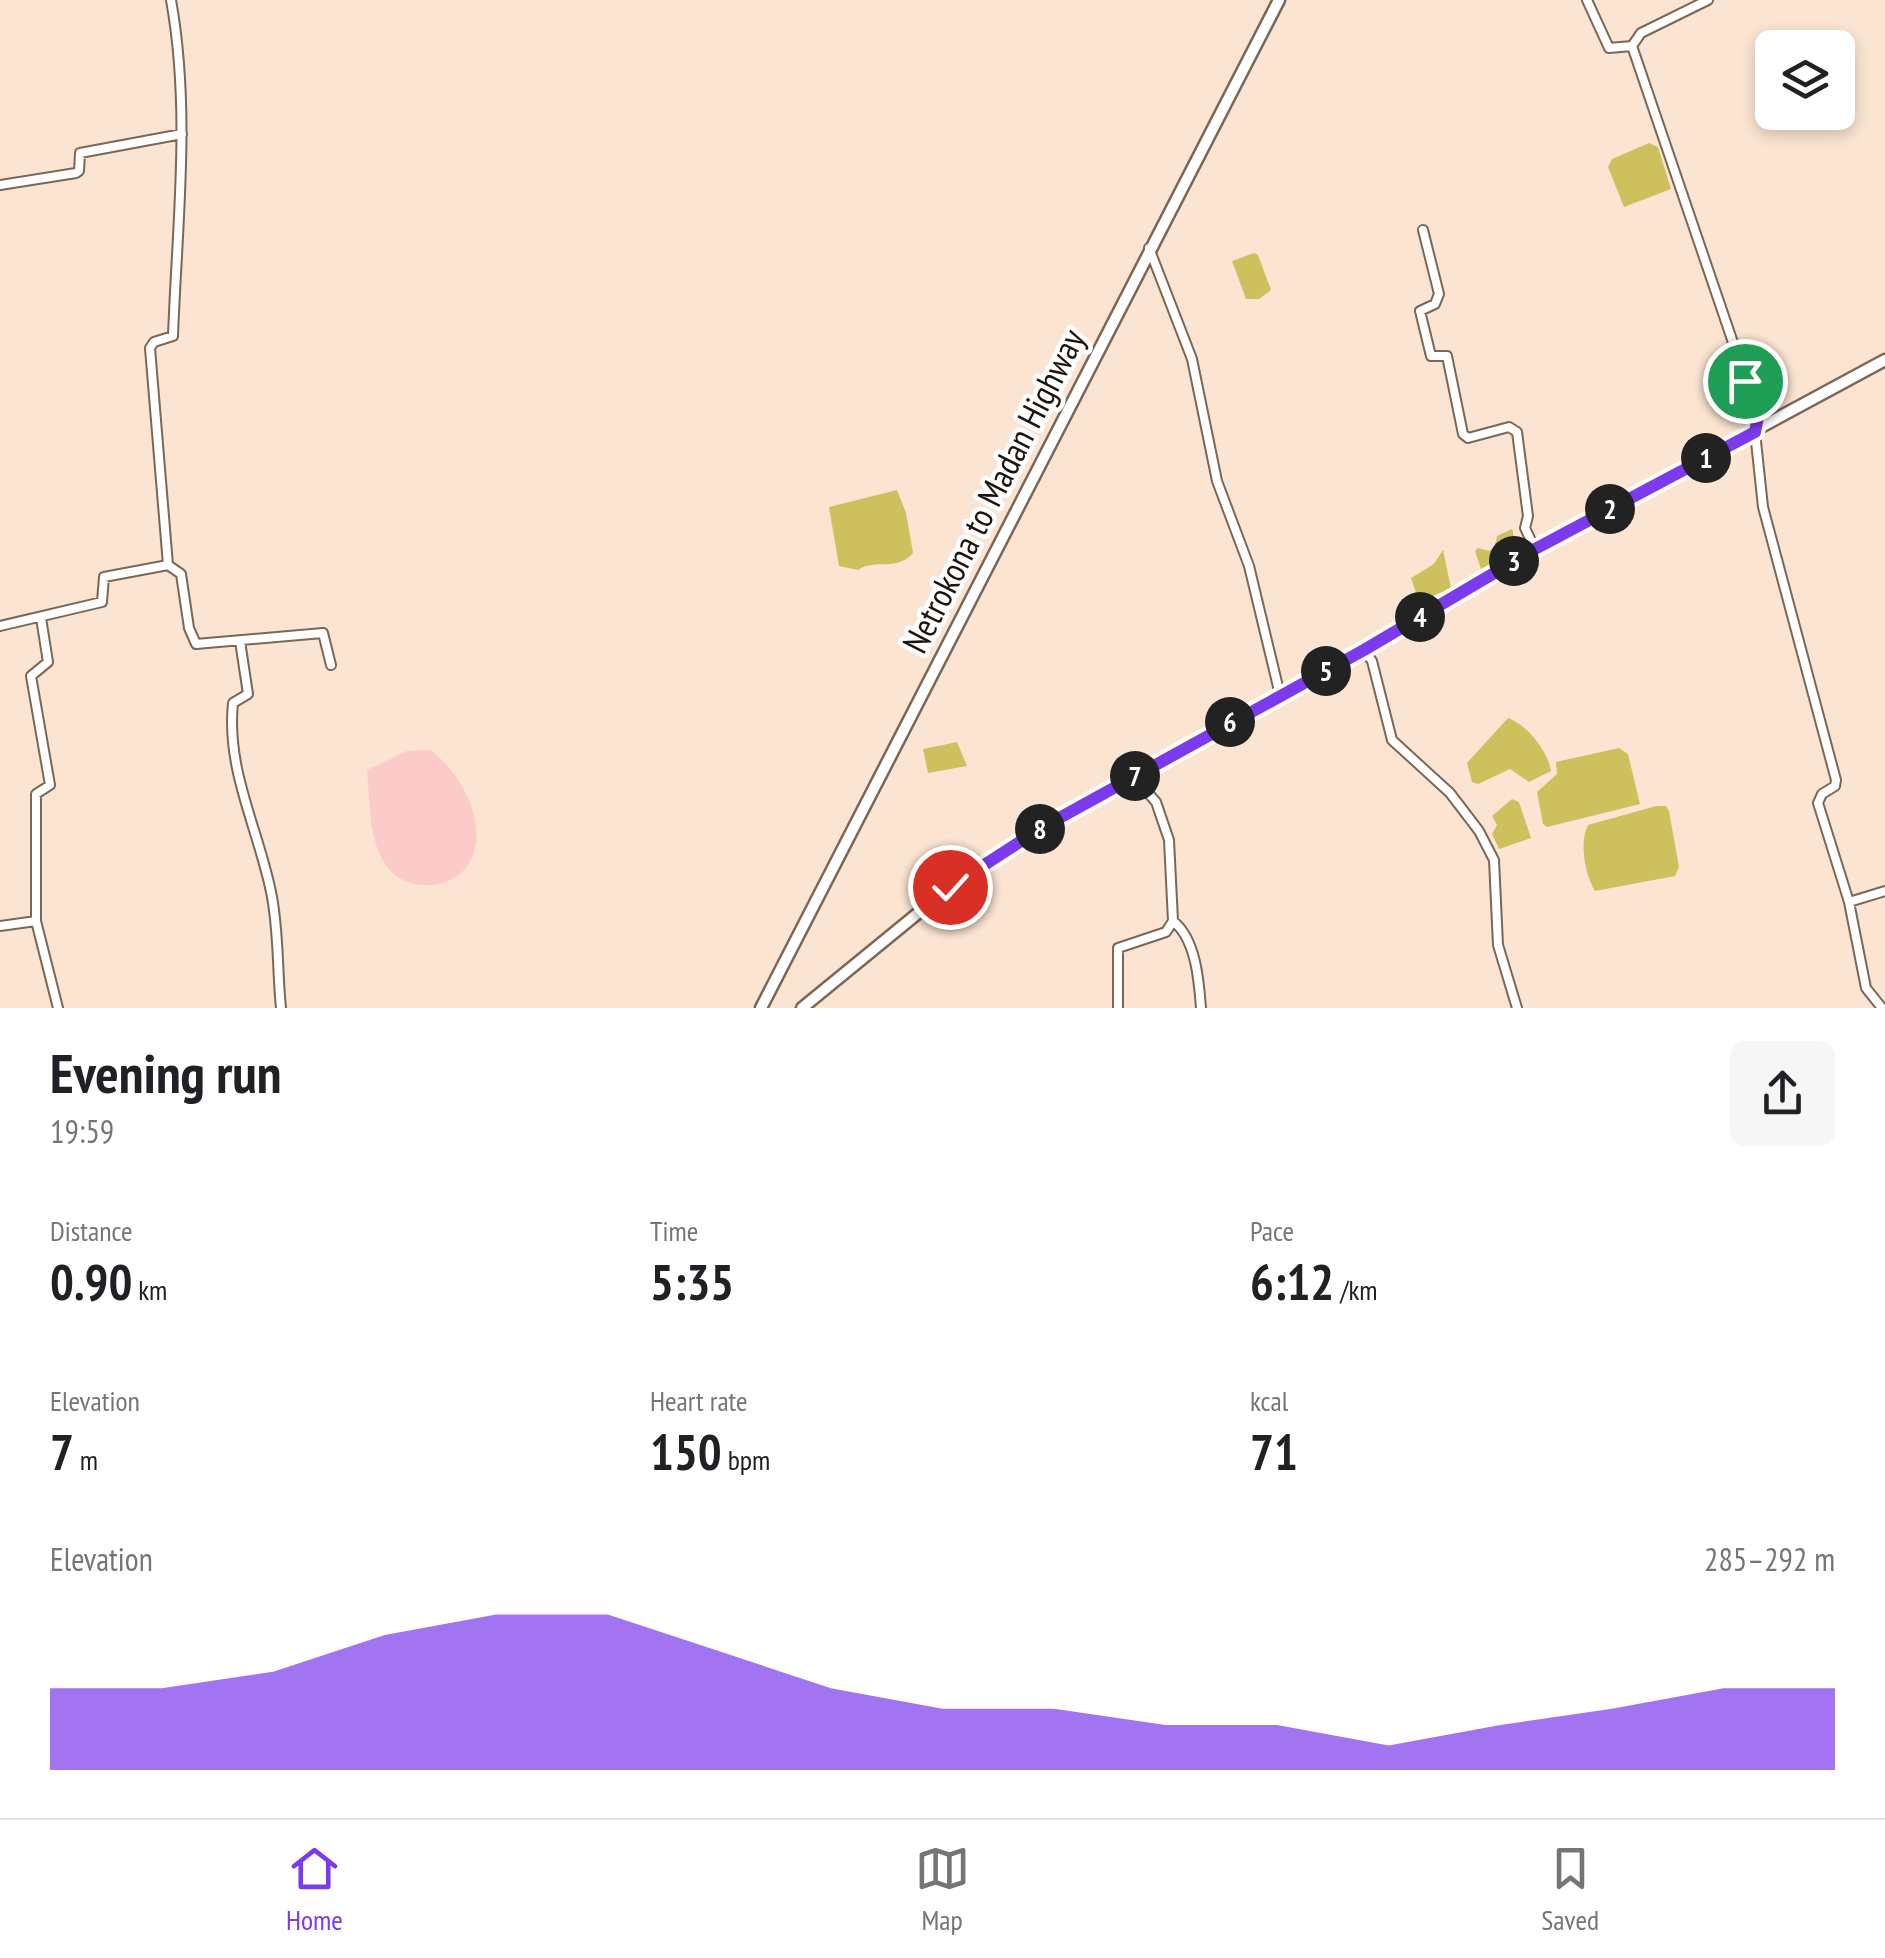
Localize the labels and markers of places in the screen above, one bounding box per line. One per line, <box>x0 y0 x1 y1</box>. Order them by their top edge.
pin <box>1703 339 1788 424</box>
pin: 1 <box>1681 433 1731 483</box>
pin: 2 <box>1585 484 1635 534</box>
pin: 3 <box>1489 536 1539 586</box>
pin: 4 <box>1395 592 1445 642</box>
pin: 5 <box>1301 646 1351 696</box>
pin: 6 <box>1205 697 1255 747</box>
pin: 7 <box>1110 751 1160 801</box>
pin: 8 <box>1015 804 1065 854</box>
pin <box>908 845 993 930</box>

